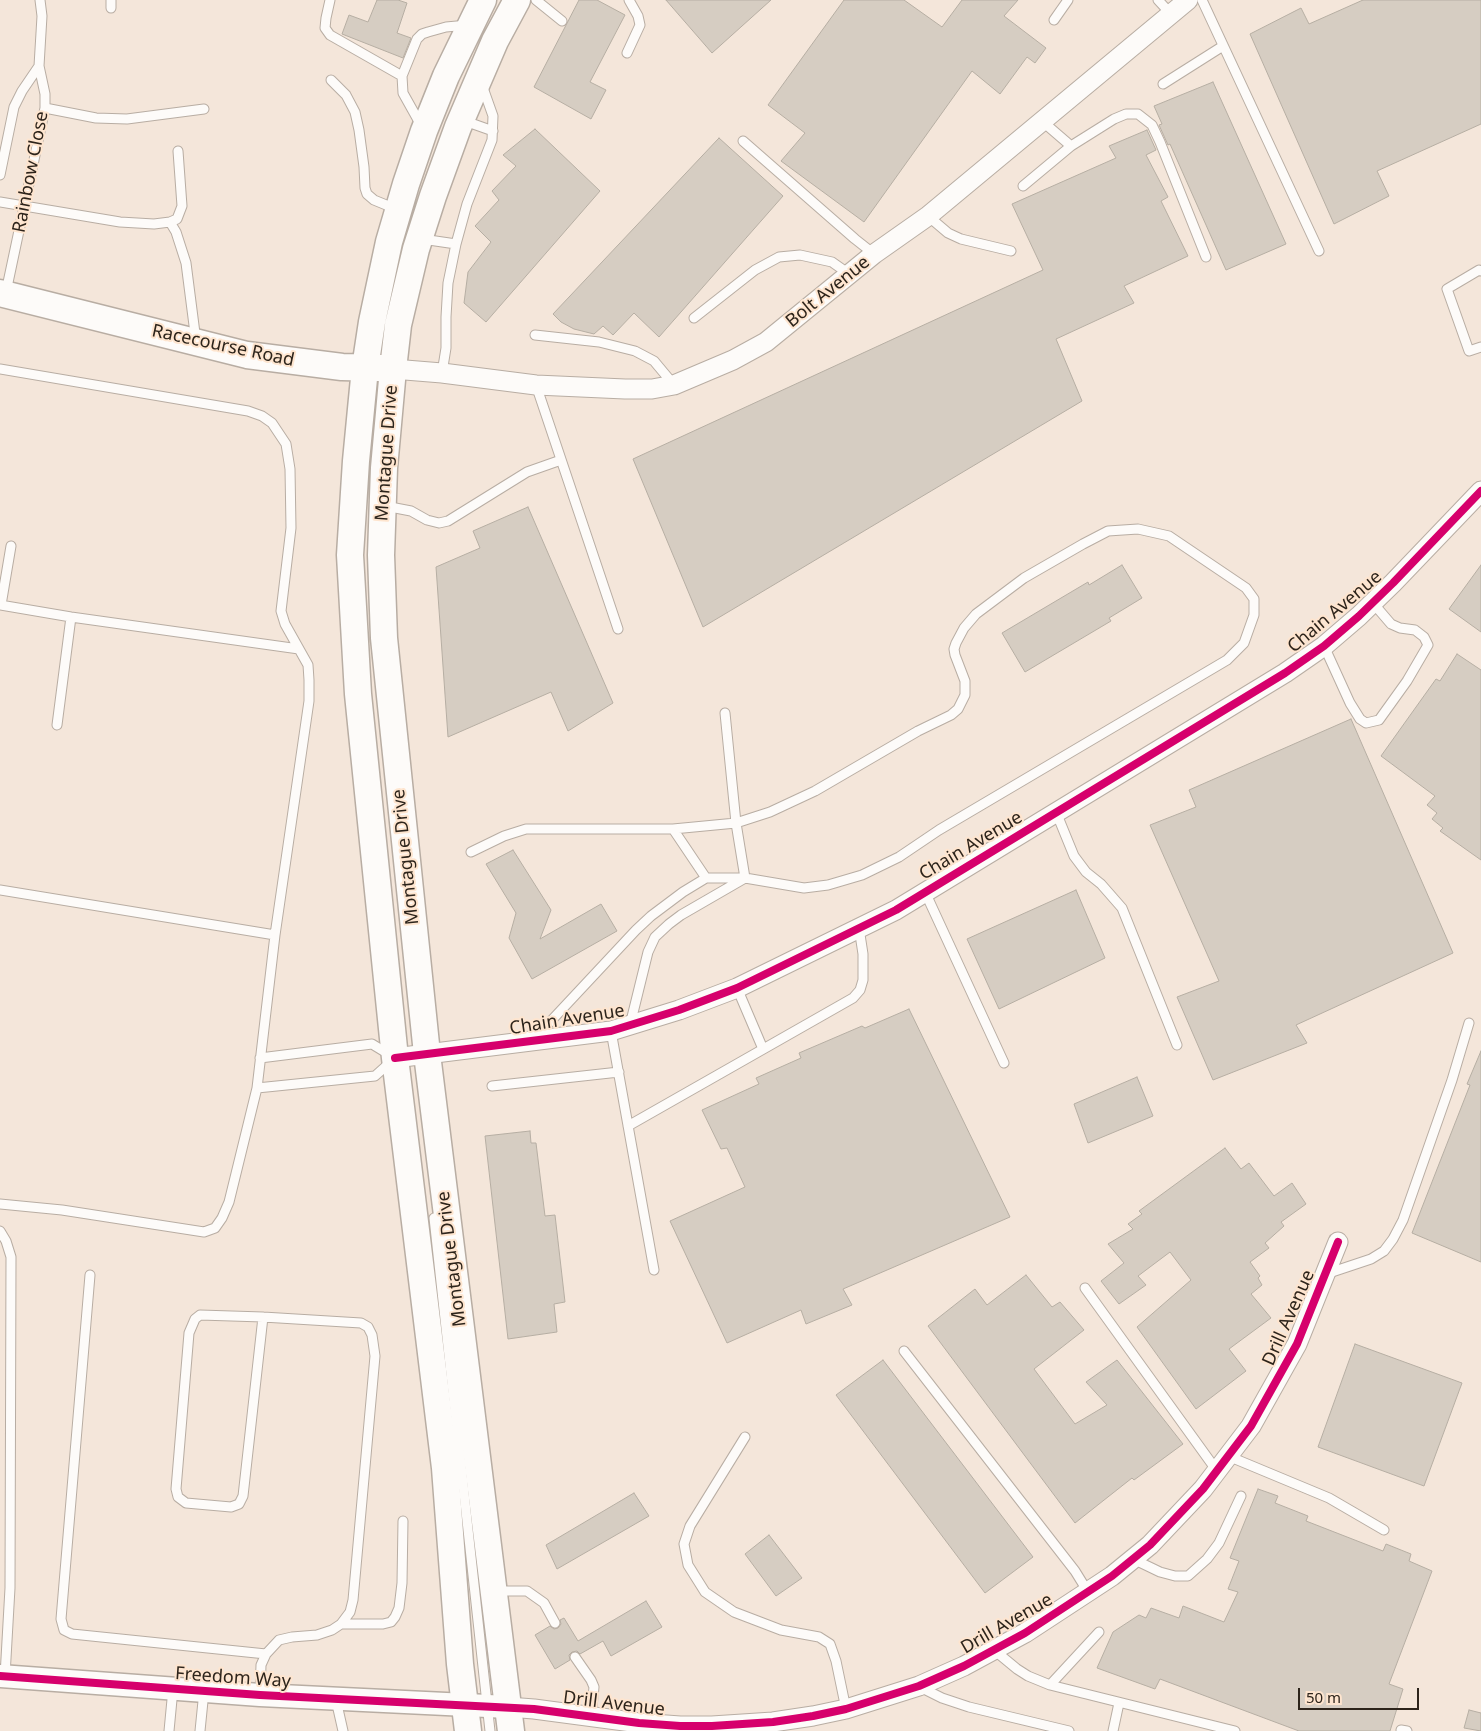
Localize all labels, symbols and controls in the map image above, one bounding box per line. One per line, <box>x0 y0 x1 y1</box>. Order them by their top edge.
street label: Rainbow Close <box>9 109 53 235</box>
street label: Bolt Avenue <box>782 252 874 332</box>
street label: Racecourse Road <box>150 320 296 372</box>
street label: Montague Drive <box>371 384 403 522</box>
street label: Chain Avenue <box>1284 566 1386 658</box>
street label: Montague Drive <box>388 788 424 926</box>
street label: Chain Avenue <box>916 807 1026 885</box>
street label: Chain Avenue <box>508 1000 626 1040</box>
street label: Montague Drive <box>433 1190 471 1328</box>
street label: Drill Avenue <box>1258 1267 1320 1369</box>
street label: Drill Avenue <box>957 1589 1057 1659</box>
street label: Freedom Way <box>174 1663 292 1693</box>
scale bar <box>1301 1678 1422 1710</box>
street label: Drill Avenue <box>562 1687 666 1721</box>
text: 50 m <box>1306 1687 1341 1707</box>

